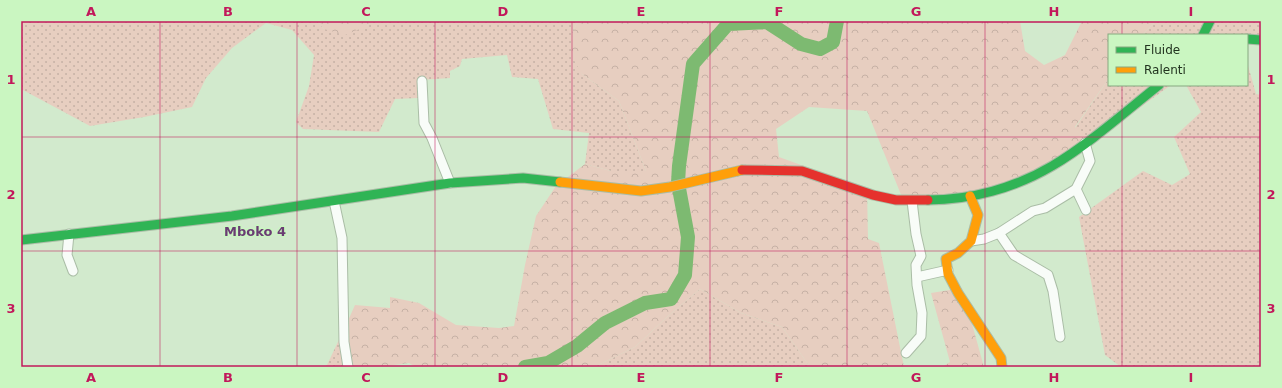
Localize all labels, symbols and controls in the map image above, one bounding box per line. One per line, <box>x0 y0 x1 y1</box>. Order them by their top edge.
text: A <box>86 4 96 19</box>
text: B <box>223 4 233 19</box>
text: C <box>361 4 371 19</box>
text: D <box>498 4 509 19</box>
text: E <box>637 4 645 19</box>
text: F <box>775 4 783 19</box>
text: G <box>911 4 921 19</box>
text: H <box>1049 4 1059 19</box>
text: I <box>1189 4 1193 19</box>
legend <box>1108 34 1248 86</box>
text: Fluide <box>1144 43 1180 57</box>
text: Ralenti <box>1144 63 1186 77</box>
text: 1 <box>6 72 16 87</box>
text: 1 <box>1266 72 1276 87</box>
text: 2 <box>6 187 16 202</box>
text: 2 <box>1266 187 1276 202</box>
district label: Mboko 4 <box>224 224 286 239</box>
text: 3 <box>6 301 16 316</box>
text: 3 <box>1266 301 1276 316</box>
text: A <box>86 370 96 385</box>
text: B <box>223 370 233 385</box>
text: C <box>361 370 371 385</box>
text: D <box>498 370 509 385</box>
text: E <box>637 370 645 385</box>
text: F <box>775 370 783 385</box>
text: G <box>911 370 921 385</box>
text: H <box>1049 370 1059 385</box>
text: I <box>1189 370 1193 385</box>

